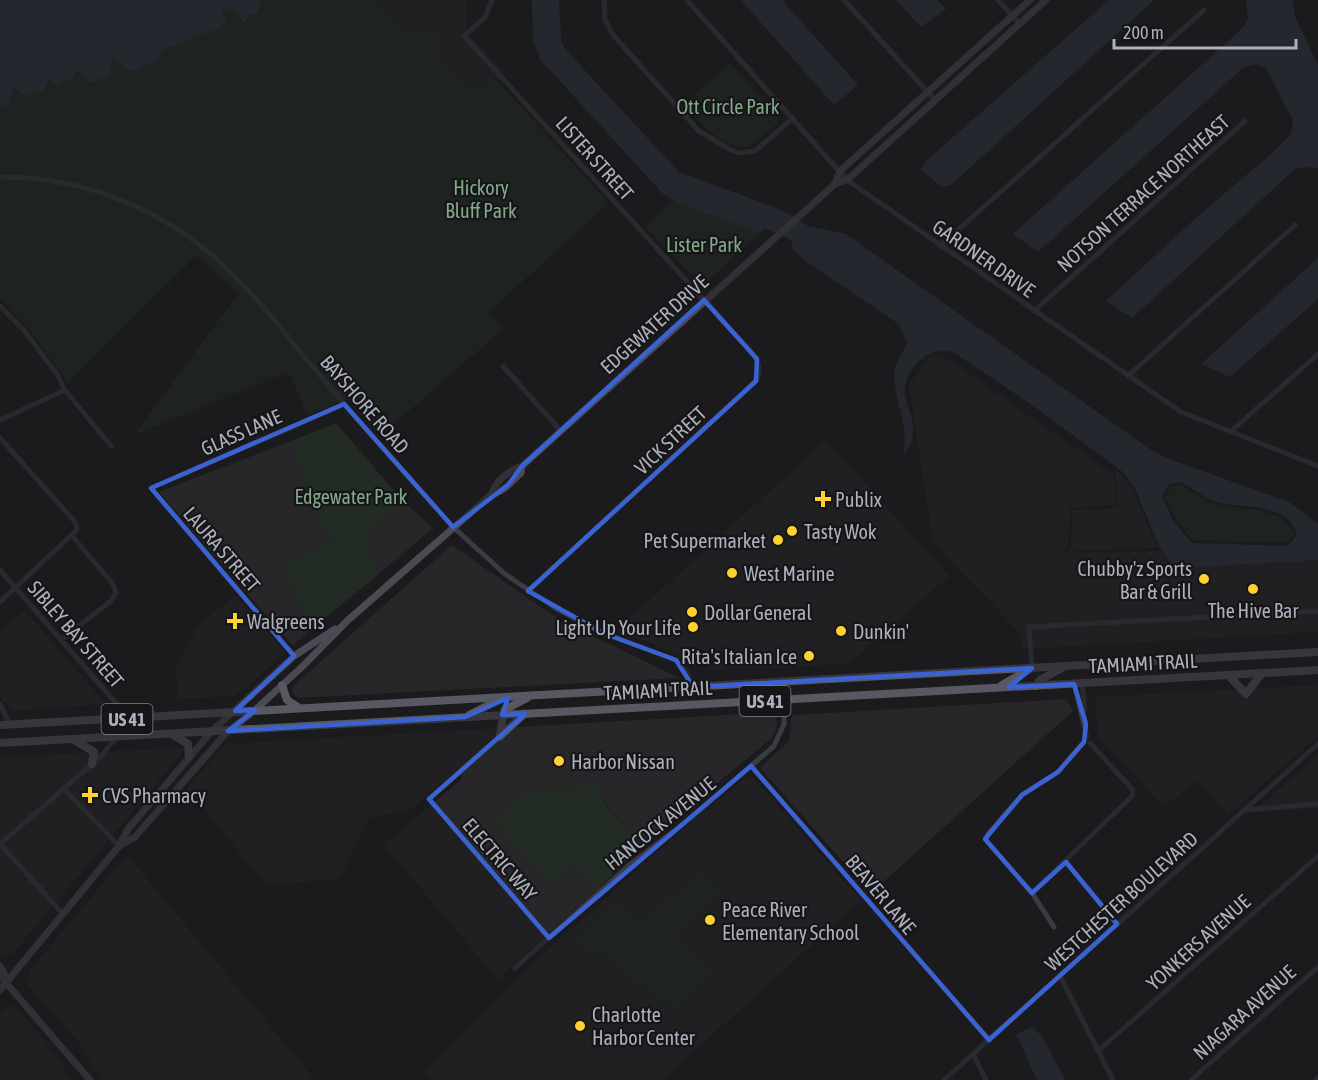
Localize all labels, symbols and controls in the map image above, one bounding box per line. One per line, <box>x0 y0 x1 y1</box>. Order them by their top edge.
scale bar <box>1114 12 1296 50</box>
text: 200 m <box>1123 22 1164 43</box>
park label: Ott Circle Park <box>676 95 780 118</box>
street label: NOTSON TERRACE NORTHEAST <box>1052 110 1234 276</box>
street label: LISTER STREET <box>552 112 639 205</box>
park label: Hickory Bluff Park <box>445 176 517 222</box>
street label: GARDNER DRIVE <box>929 214 1040 302</box>
park label: Lister Park <box>666 233 742 256</box>
street label: EDGEWATER DRIVE <box>596 269 713 378</box>
street label: BAYSHORE ROAD <box>316 350 414 458</box>
street label: VICK STREET <box>629 401 711 479</box>
street label: GLASS LANE <box>197 404 285 460</box>
park label: Edgewater Park <box>295 485 408 508</box>
place label: Publix <box>835 488 882 511</box>
marker: Publix <box>816 492 830 506</box>
street label: LAURA STREET <box>179 502 265 596</box>
place label: Tasty Wok <box>804 520 877 543</box>
marker: Tasty Wok <box>785 524 799 538</box>
place label: Pet Supermarket <box>643 529 766 552</box>
marker: Pet Supermarket <box>771 533 785 547</box>
place label: Chubby'z Sports Bar & Grill <box>1078 557 1193 603</box>
place label: West Marine <box>744 562 835 585</box>
marker: West Marine <box>725 566 739 580</box>
marker: Chubby'z Sports Bar & Grill <box>1197 572 1211 586</box>
street label: SIBLEY BAY STREET <box>23 576 129 692</box>
marker: The Hive Bar <box>1246 582 1260 596</box>
place label: The Hive Bar <box>1208 599 1299 622</box>
place label: Dollar General <box>704 601 812 624</box>
marker: Dollar General <box>685 605 699 619</box>
place label: Walgreens <box>247 610 325 633</box>
marker: Walgreens <box>228 614 242 628</box>
place label: Light Up Your Life <box>556 616 681 639</box>
marker: Light Up Your Life <box>686 620 700 634</box>
place label: Dunkin' <box>853 620 909 643</box>
marker: Dunkin' <box>834 624 848 638</box>
place label: Rita's Italian Ice <box>681 645 797 668</box>
marker: Rita's Italian Ice <box>802 649 816 663</box>
street label: TAMIAMI TRAIL <box>1088 649 1198 677</box>
street label: TAMIAMI TRAIL <box>603 676 713 704</box>
road number: US 41 <box>740 686 790 716</box>
road number: US 41 <box>102 704 152 734</box>
place label: Harbor Nissan <box>571 750 675 773</box>
marker: Harbor Nissan <box>552 754 566 768</box>
street label: HANCOCK AVENUE <box>600 771 720 874</box>
place label: CVS Pharmacy <box>102 784 206 807</box>
marker: CVS Pharmacy <box>83 788 97 802</box>
street label: ELECTRIC WAY <box>458 813 542 905</box>
street label: WESTCHESTER BOULEVARD <box>1040 827 1202 975</box>
street label: BEAVER LANE <box>841 850 921 939</box>
street label: YONKERS AVENUE <box>1142 889 1255 994</box>
place label: Peace River Elementary School <box>722 898 860 944</box>
marker: Peace River Elementary School <box>703 913 717 927</box>
street label: NIAGARA AVENUE <box>1188 960 1300 1064</box>
place label: Charlotte Harbor Center <box>592 1003 696 1049</box>
marker: Charlotte Harbor Center <box>573 1019 587 1033</box>

